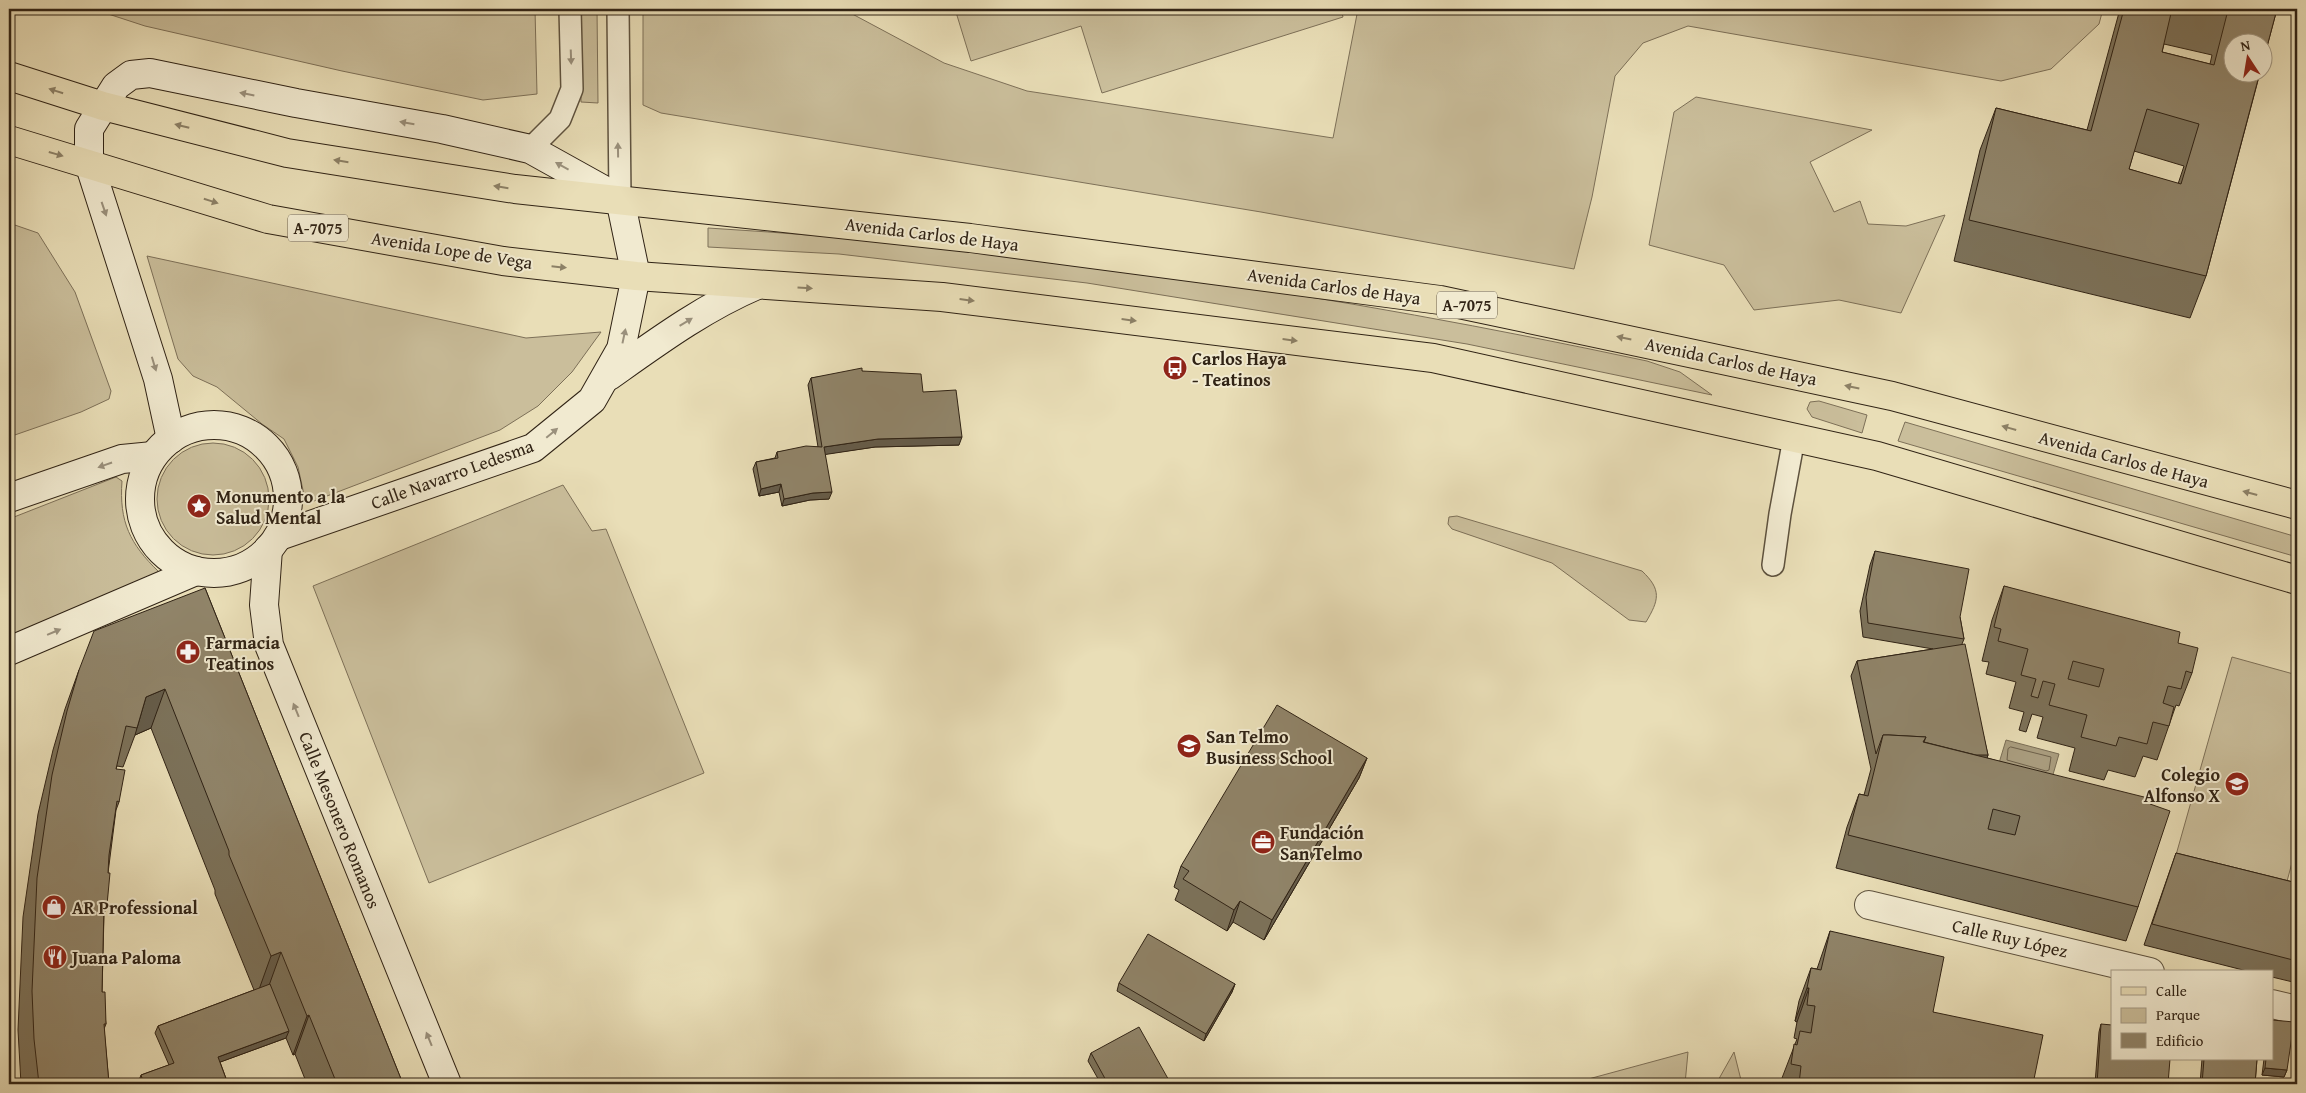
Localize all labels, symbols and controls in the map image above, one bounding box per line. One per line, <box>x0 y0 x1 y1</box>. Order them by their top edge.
north arrow <box>2224 32 2274 82</box>
text: N <box>2239 34 2253 56</box>
one-way arrow <box>568 50 576 66</box>
one-way arrow <box>48 87 63 95</box>
one-way arrow <box>238 89 254 97</box>
one-way arrow <box>398 118 414 126</box>
one-way arrow <box>175 122 190 130</box>
one-way arrow <box>614 142 622 158</box>
one-way arrow <box>48 150 63 158</box>
one-way arrow <box>333 157 349 165</box>
one-way arrow <box>555 162 568 171</box>
one-way arrow <box>493 182 509 190</box>
one-way arrow <box>204 198 219 206</box>
one-way arrow <box>101 202 109 217</box>
street label: Avenida Carlos de Haya <box>844 210 1021 258</box>
road number: A-7075 <box>288 214 348 242</box>
street label: Avenida Lope de Vega <box>369 224 535 276</box>
street label: Avenida Carlos de Haya <box>1245 260 1423 312</box>
one-way arrow <box>552 263 568 271</box>
one-way arrow <box>798 284 814 292</box>
road number: A-7075 <box>1437 292 1497 318</box>
one-way arrow <box>960 296 976 304</box>
one-way arrow <box>1121 316 1137 324</box>
one-way arrow <box>680 317 693 326</box>
one-way arrow <box>620 328 628 344</box>
street label: Avenida Carlos de Haya <box>1643 330 1820 392</box>
one-way arrow <box>1617 334 1632 342</box>
one-way arrow <box>1282 336 1298 344</box>
place label: Carlos Haya - Teatinos <box>1192 345 1287 393</box>
bus stop icon: Carlos Haya - Teatinos <box>1162 355 1188 381</box>
one-way arrow <box>150 357 158 372</box>
one-way arrow <box>1844 383 1859 391</box>
street label: Avenida Carlos de Haya <box>2036 423 2212 495</box>
one-way arrow <box>2001 424 2016 432</box>
one-way arrow <box>545 427 558 438</box>
street label: Calle Navarro Ledesma <box>367 432 538 516</box>
one-way arrow <box>97 461 112 469</box>
place label: Monumento a la Salud Mental <box>216 483 346 531</box>
one-way arrow <box>2243 489 2258 497</box>
place icon: Monumento a la Salud Mental <box>186 493 212 519</box>
one-way arrow <box>47 627 61 635</box>
place label: Farmacia Teatinos <box>206 629 281 677</box>
pharmacy icon: Farmacia Teatinos <box>175 639 201 665</box>
one-way arrow <box>291 703 299 717</box>
place label: San Telmo Business School <box>1206 723 1333 771</box>
street label: Calle Mesonero Romanos <box>292 728 388 912</box>
school or university icon: San Telmo Business School <box>1176 733 1202 759</box>
place label: Colegio Alfonso X <box>2144 761 2221 809</box>
school or university icon: Colegio Alfonso X <box>2224 771 2250 797</box>
place label: Fundación San Telmo <box>1280 819 1364 867</box>
office icon: Fundación San Telmo <box>1250 829 1276 855</box>
shop icon: AR Professional <box>41 894 67 920</box>
place label: AR Professional <box>72 894 198 921</box>
street label: Calle Ruy López <box>1950 912 2071 964</box>
restaurant icon: Juana Paloma <box>42 944 68 970</box>
place label: Juana Paloma <box>69 944 182 971</box>
legend <box>2111 970 2274 1060</box>
text: Calle <box>2156 980 2187 1001</box>
text: Parque <box>2156 1004 2200 1025</box>
text: Edificio <box>2156 1030 2204 1051</box>
one-way arrow <box>425 1031 433 1046</box>

